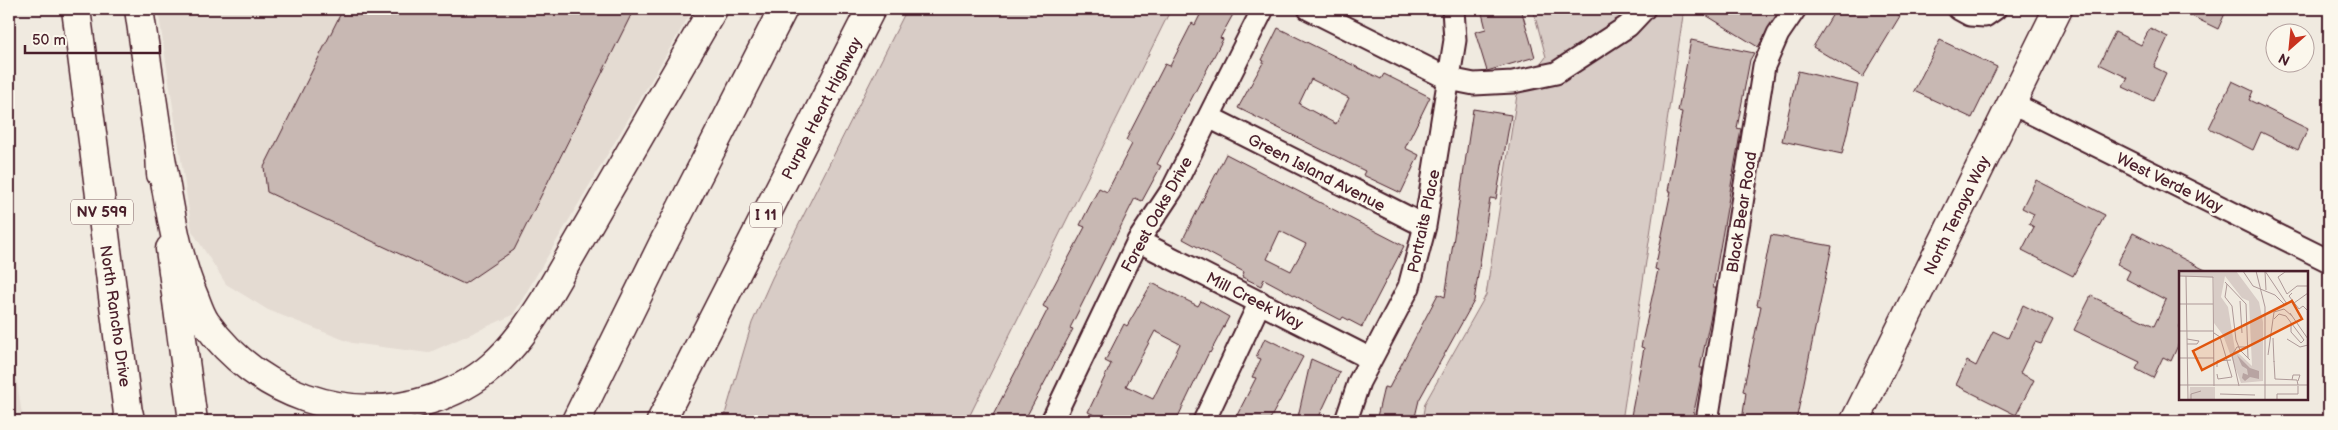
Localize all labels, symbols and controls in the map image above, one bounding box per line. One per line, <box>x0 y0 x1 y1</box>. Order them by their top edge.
scale bar <box>25 22 160 54</box>
north arrow <box>2266 22 2316 72</box>
text: 50 m <box>32 31 66 50</box>
street label: Purple Heart Highway <box>778 34 867 183</box>
text: N <box>2276 49 2293 69</box>
street label: Green Island Avenue <box>1245 131 1389 216</box>
street label: West Verde Way <box>2113 149 2226 218</box>
street label: Black Bear Road <box>1724 150 1761 274</box>
street label: Forest Oaks Drive <box>1118 153 1197 276</box>
street label: North Tenaya Way <box>1920 153 1995 278</box>
street label: Portraits Place <box>1404 167 1445 275</box>
road number: NV 599 <box>71 200 133 224</box>
road number: I 11 <box>750 202 782 228</box>
street label: North Rancho Drive <box>95 244 134 389</box>
street label: Mill Creek Way <box>1203 269 1307 334</box>
inset map <box>2179 271 2308 400</box>

